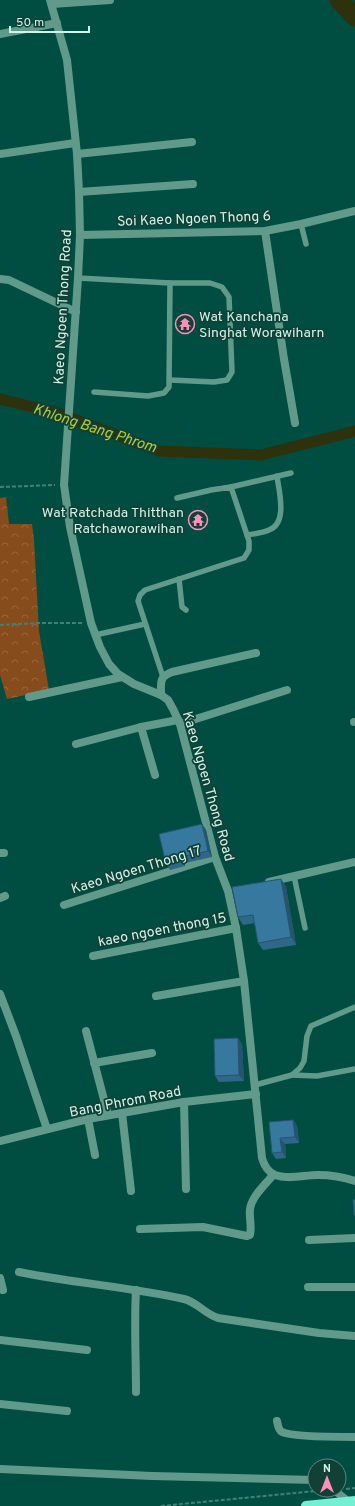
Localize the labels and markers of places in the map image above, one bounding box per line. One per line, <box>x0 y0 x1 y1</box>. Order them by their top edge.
place label: Wat Kanchana Singhat Worawiharn <box>199 309 324 342</box>
temple icon: Wat Kanchana Singhat Worawiharn <box>174 313 196 335</box>
place label: Wat Ratchada Thitthan Ratchaworawihan <box>42 505 184 538</box>
temple icon: Wat Ratchada Thitthan Ratchaworawihan <box>187 509 209 531</box>

